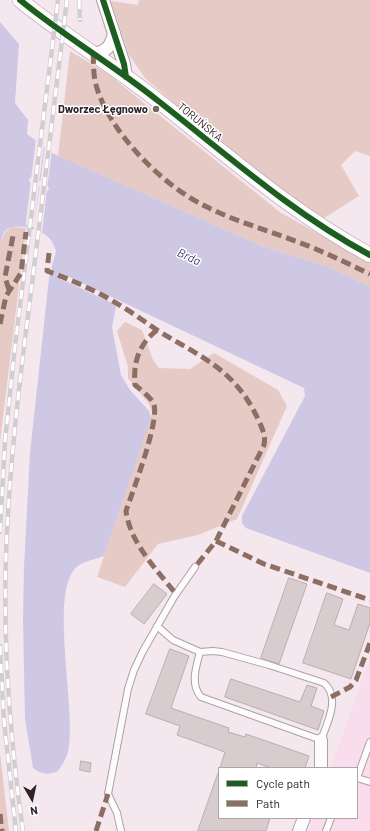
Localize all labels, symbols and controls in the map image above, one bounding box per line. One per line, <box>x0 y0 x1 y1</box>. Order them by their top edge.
street label: TORUŃSKA <box>175 100 225 144</box>
place label: Dworzec Łęgnowo <box>58 102 148 116</box>
marker: Dworzec Łęgnowo <box>151 104 161 114</box>
water label: Brda <box>175 245 203 269</box>
legend <box>218 767 358 819</box>
text: Cycle path <box>256 776 310 790</box>
north arrow <box>12 779 52 819</box>
text: Path <box>256 796 280 810</box>
text: N <box>29 804 39 818</box>

